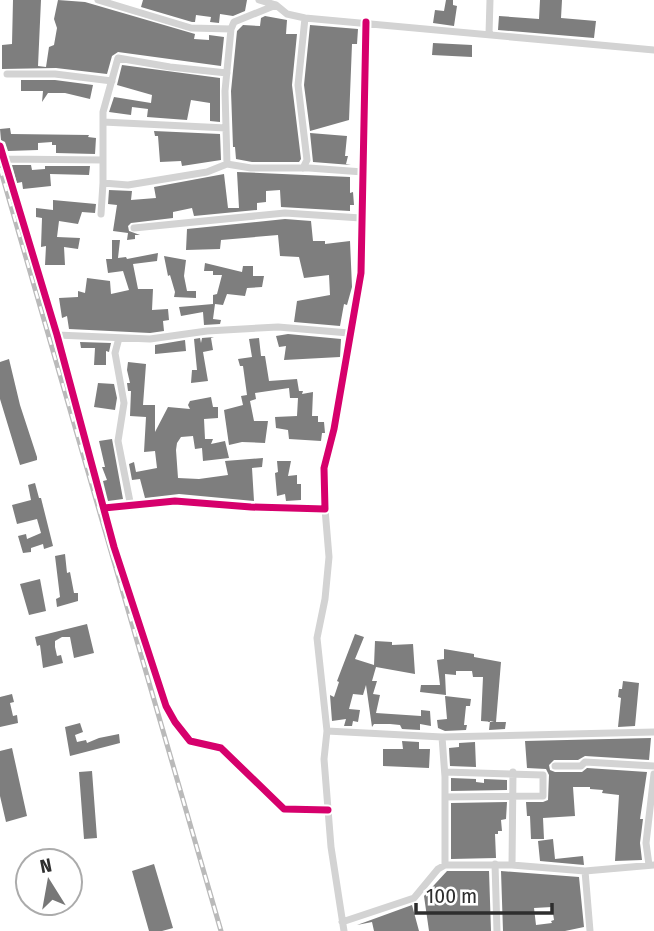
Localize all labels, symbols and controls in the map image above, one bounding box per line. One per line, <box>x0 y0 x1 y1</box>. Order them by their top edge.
north arrow <box>14 847 84 917</box>
text: N <box>38 853 54 878</box>
scale bar <box>416 872 552 916</box>
text: 100 m <box>426 883 477 909</box>

